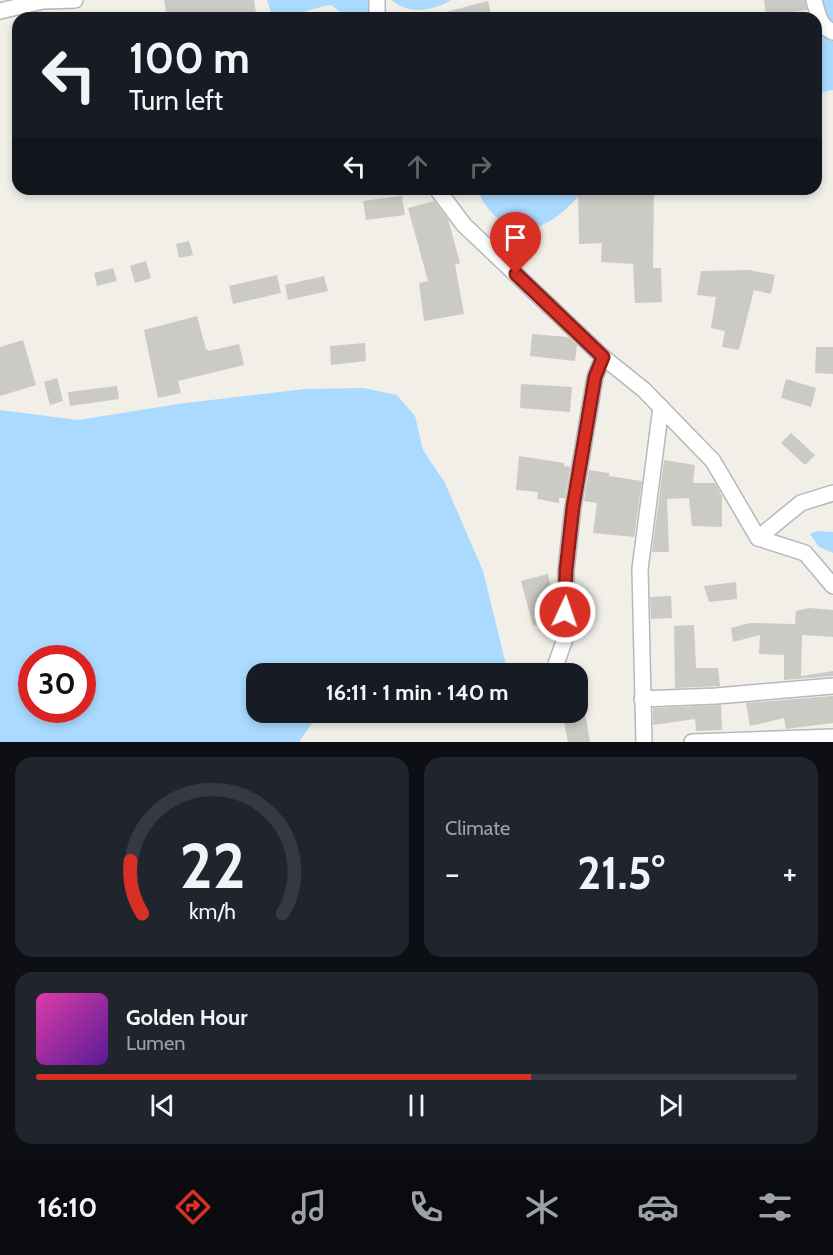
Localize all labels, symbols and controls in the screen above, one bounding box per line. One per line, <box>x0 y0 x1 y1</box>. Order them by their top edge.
text: 100 m <box>129 32 250 84</box>
icon: left <box>30 36 108 114</box>
text: Turn left <box>129 84 223 117</box>
icon: left <box>338 150 371 183</box>
icon: ahead <box>401 150 434 183</box>
icon: right <box>464 150 497 183</box>
pin <box>490 212 541 274</box>
icon: arrive <box>499 221 532 254</box>
position arrow <box>533 580 597 644</box>
speed limit sign: 30 <box>18 645 96 723</box>
text: 16:11 · 1 min · 140 m <box>326 679 508 706</box>
text: Climate <box>445 816 510 840</box>
text: 22 <box>179 828 245 904</box>
text: 21.5° <box>577 846 665 900</box>
text: − <box>445 853 460 893</box>
text: + <box>782 853 797 893</box>
text: km/h <box>189 898 235 924</box>
text: Golden Hour <box>126 1004 247 1031</box>
text: Lumen <box>126 1031 185 1055</box>
icon: previous <box>146 1089 179 1122</box>
icon: pause <box>400 1089 433 1122</box>
icon: next <box>654 1089 687 1122</box>
icon: directions <box>172 1186 214 1228</box>
icon: music <box>288 1186 330 1228</box>
icon: phone <box>405 1186 447 1228</box>
icon: climate <box>521 1186 563 1228</box>
icon: car <box>637 1186 679 1228</box>
icon: filters <box>754 1186 796 1228</box>
text: 16:10 <box>37 1191 97 1224</box>

